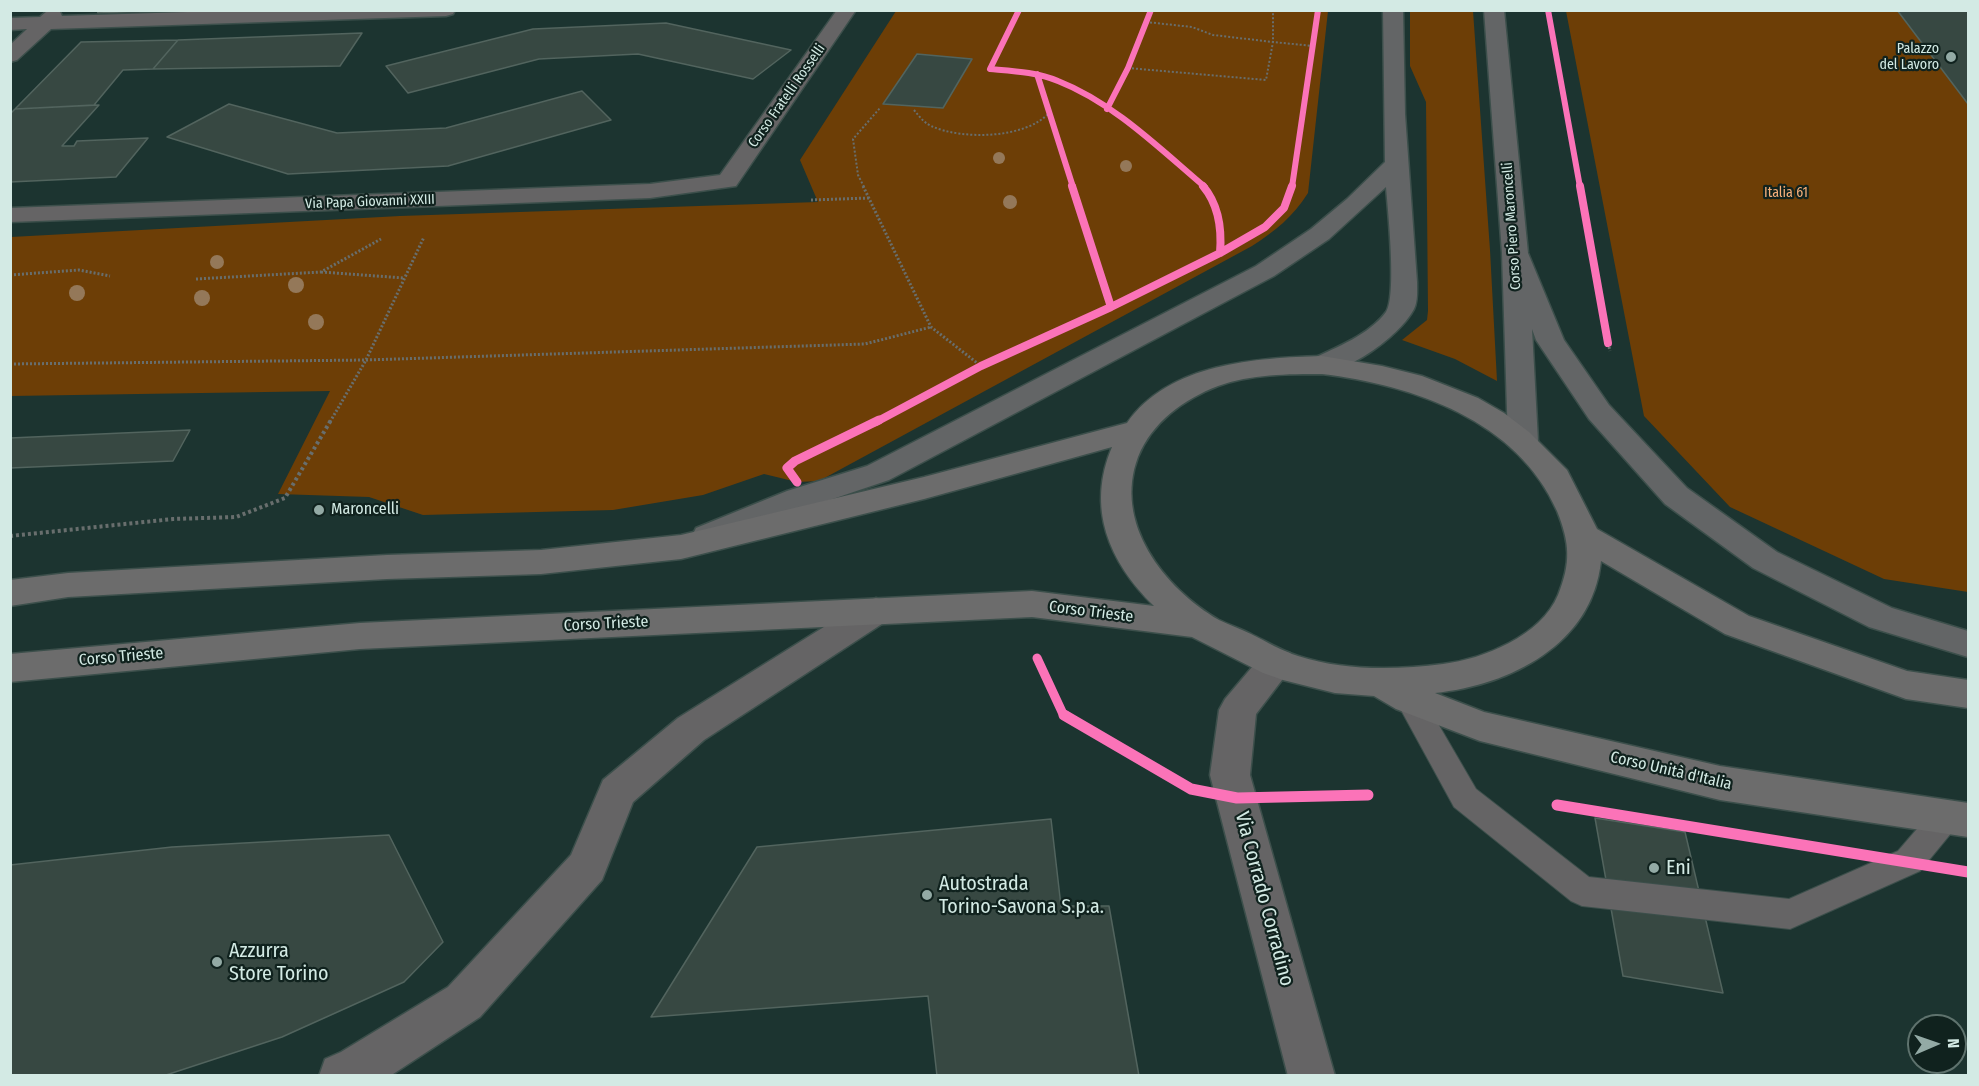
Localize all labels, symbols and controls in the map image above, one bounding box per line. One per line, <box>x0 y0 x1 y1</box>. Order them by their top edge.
street label: Corso Fratelli Rosselli <box>745 41 829 151</box>
place label: Palazzo del Lavoro <box>1879 41 1939 74</box>
marker: Palazzo del Lavoro <box>1944 50 1958 64</box>
street label: Corso Piero Maroncelli <box>1499 162 1525 290</box>
park label: Italia 61 <box>1764 185 1808 201</box>
street label: Via Papa Giovanni XXIII <box>305 191 435 213</box>
place label: Maroncelli <box>331 500 399 520</box>
marker: Maroncelli <box>312 503 326 517</box>
street label: Corso Trieste <box>1048 597 1134 627</box>
street label: Corso Trieste <box>563 612 649 636</box>
street label: Corso Trieste <box>78 644 164 670</box>
street label: Corso Unità d'Italia <box>1608 748 1734 794</box>
street label: Via Corrado Corradino <box>1229 809 1299 989</box>
place label: Eni <box>1666 856 1691 880</box>
marker: Eni <box>1647 861 1661 875</box>
place label: Autostrada Torino-Savona S.p.a. <box>939 872 1104 919</box>
marker: Autostrada Torino-Savona S.p.a. <box>920 888 934 902</box>
place label: Azzurra Store Torino <box>229 939 328 986</box>
marker: Azzurra Store Torino <box>210 955 224 969</box>
north arrow <box>1907 1014 1967 1074</box>
text: N <box>1944 1038 1963 1049</box>

